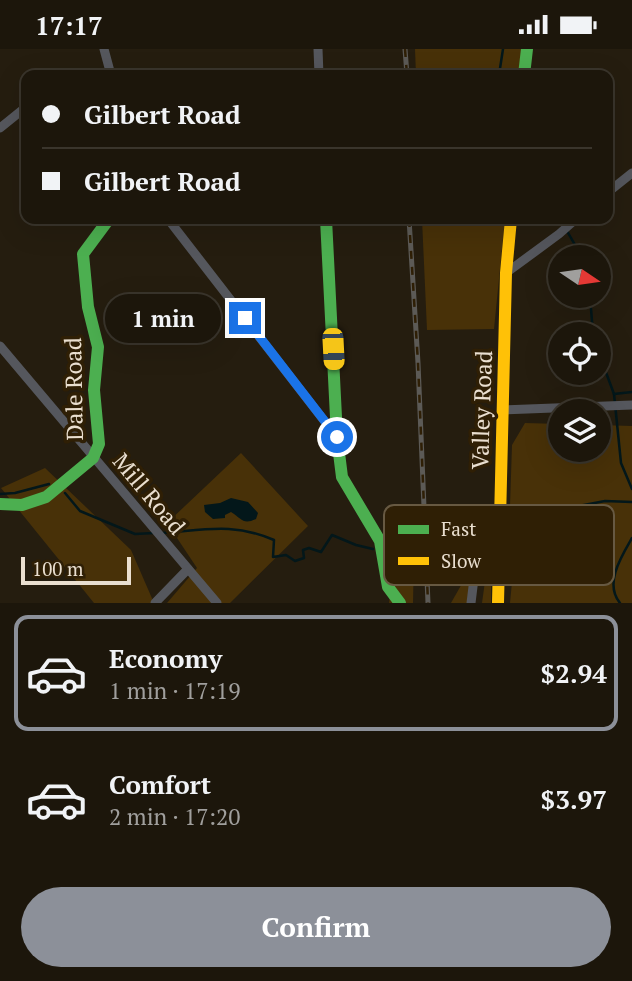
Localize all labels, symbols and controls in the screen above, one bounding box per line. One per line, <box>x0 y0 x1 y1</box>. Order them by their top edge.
text: 17:17 <box>35 8 103 42</box>
text: Gilbert Road <box>84 97 241 131</box>
text: Gilbert Road <box>84 164 241 198</box>
north arrow <box>548 245 611 308</box>
map controls <box>548 245 611 462</box>
callout: 1 min <box>105 293 220 343</box>
route end <box>229 302 261 334</box>
text: 1 min <box>132 303 194 334</box>
button: locate <box>548 322 611 385</box>
car <box>322 327 345 371</box>
street label: Dale Road <box>57 337 90 441</box>
street label: Valley Road <box>464 350 499 470</box>
button: layers <box>548 399 611 462</box>
route start <box>321 421 353 453</box>
street label: Mill Road <box>106 446 193 541</box>
legend <box>384 505 614 585</box>
text: Fast <box>441 516 476 541</box>
text: Slow <box>441 548 482 573</box>
scale bar <box>21 554 131 586</box>
text: 100 m <box>32 556 83 581</box>
text: Economy <box>109 641 222 675</box>
icon: car <box>25 642 88 705</box>
text: $2.94 <box>541 656 607 690</box>
text: 1 min · 17:19 <box>109 675 241 706</box>
text: Comfort <box>109 767 211 801</box>
icon: car <box>25 768 88 831</box>
text: $3.97 <box>541 782 607 816</box>
text: 2 min · 17:20 <box>109 801 241 832</box>
button: Confirm <box>21 887 611 967</box>

